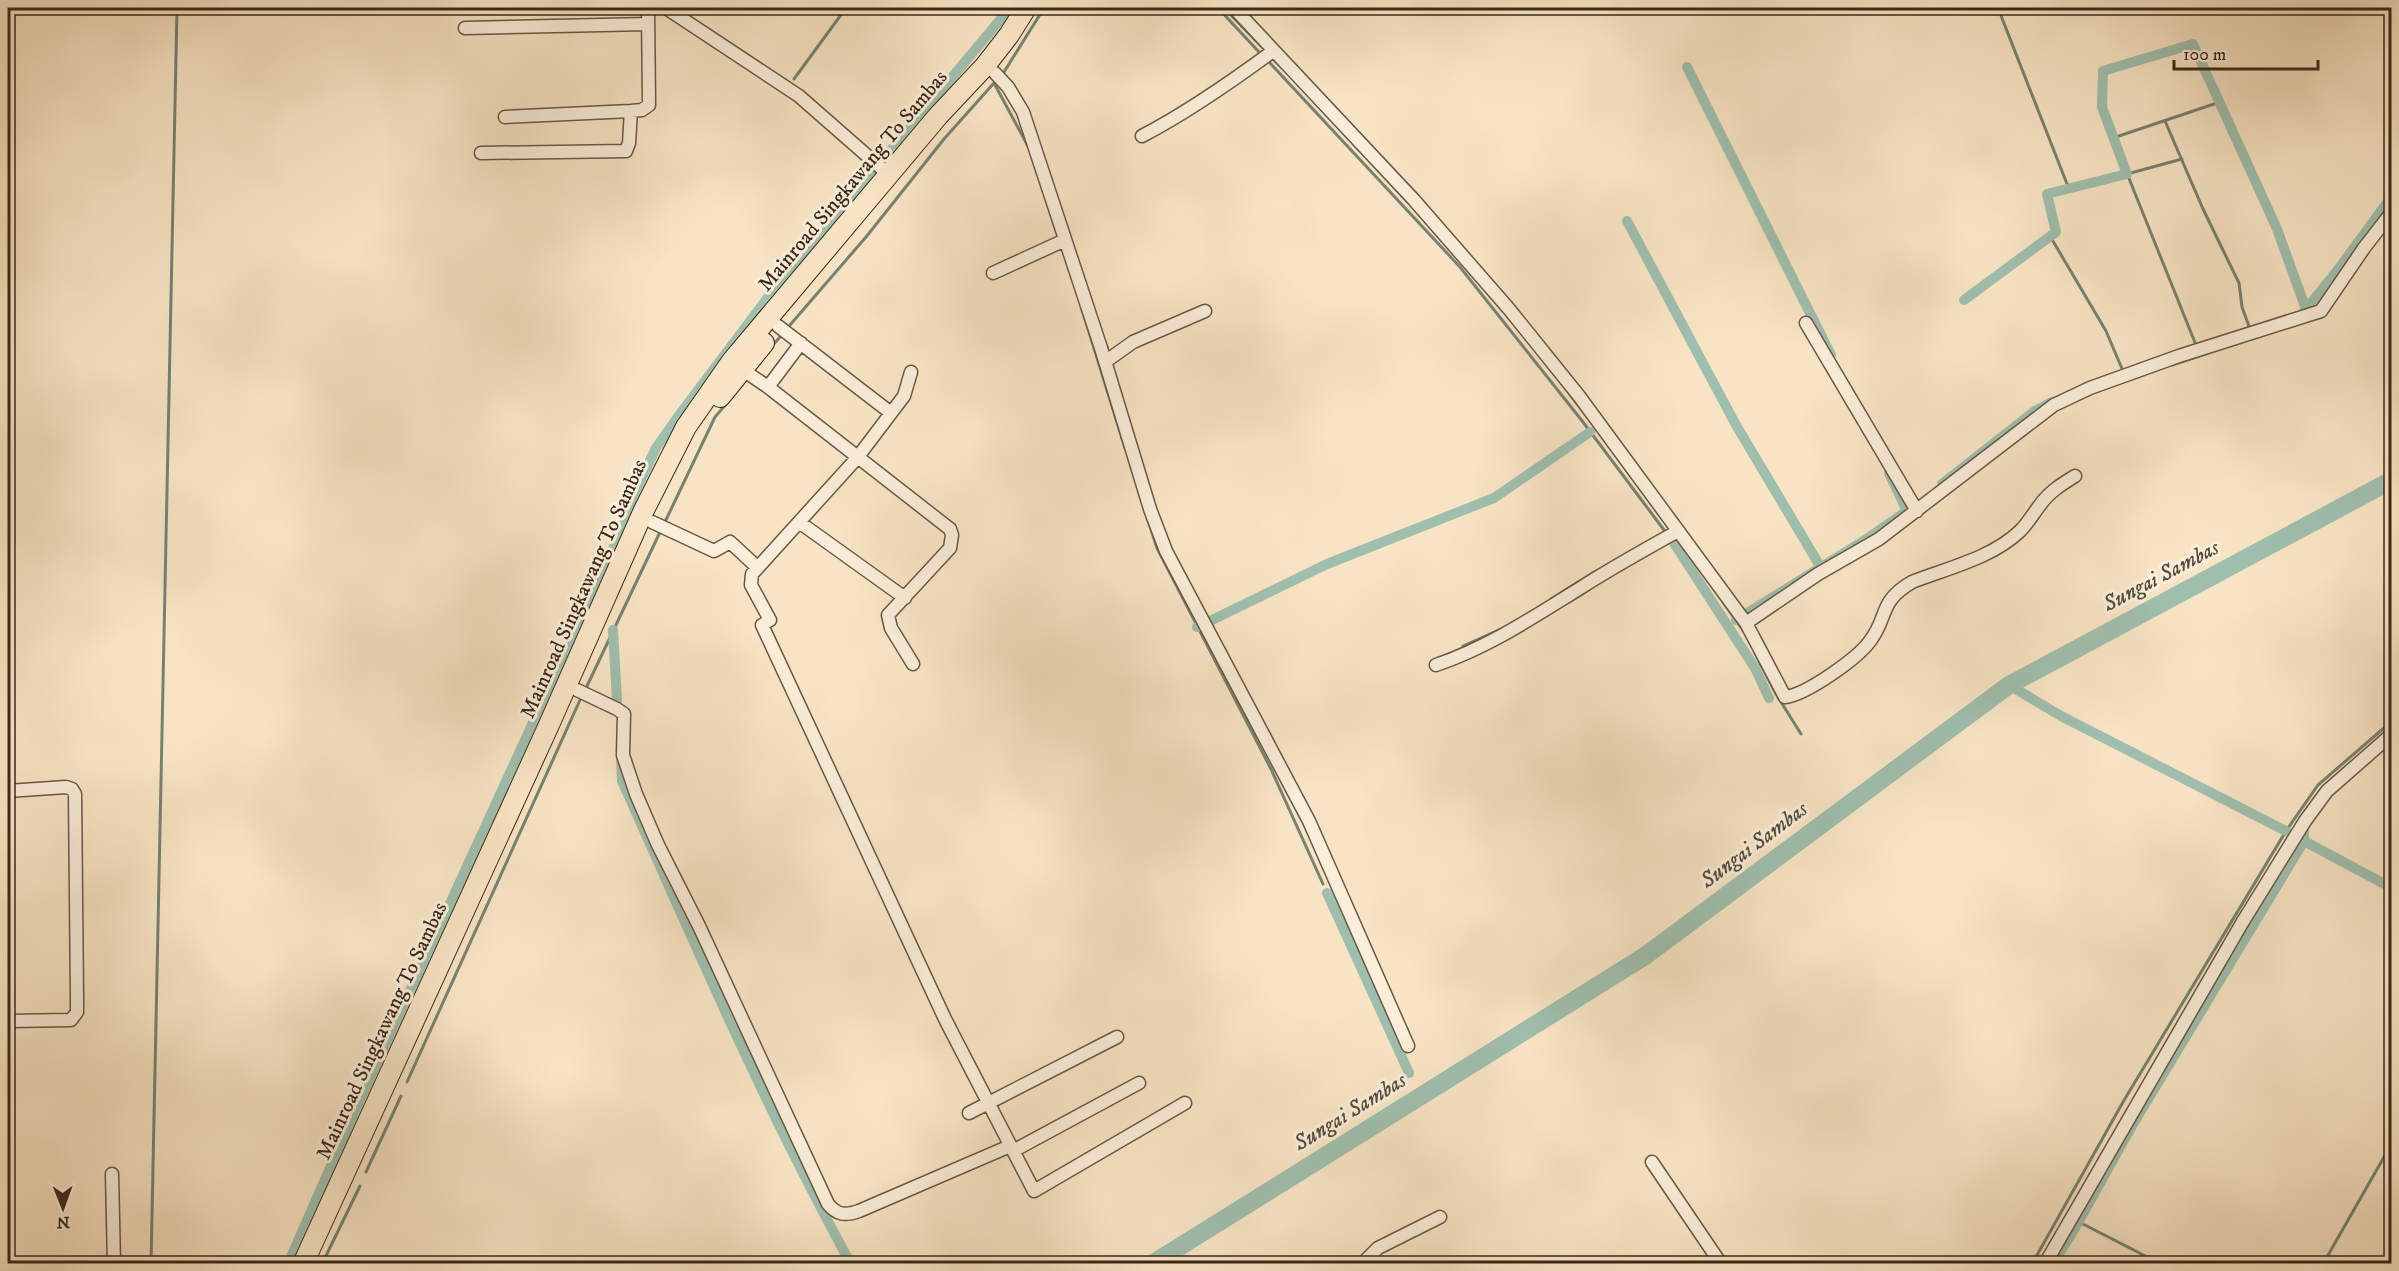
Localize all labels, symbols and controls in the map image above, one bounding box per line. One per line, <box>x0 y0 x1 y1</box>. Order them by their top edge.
scale bar <box>2174 33 2318 71</box>
text: 100 m <box>2183 44 2226 66</box>
street label: Mainroad Singkawang To Sambas <box>753 65 953 297</box>
street label: Mainroad Singkawang To Sambas <box>515 455 653 723</box>
water label: Sungai Sambas <box>2097 533 2225 618</box>
water label: Sungai Sambas <box>1694 795 1814 895</box>
street label: Mainroad Singkawang To Sambas <box>311 898 453 1164</box>
water label: Sungai Sambas <box>1288 1066 1412 1158</box>
north arrow <box>33 1178 93 1238</box>
text: N <box>57 1212 70 1232</box>

